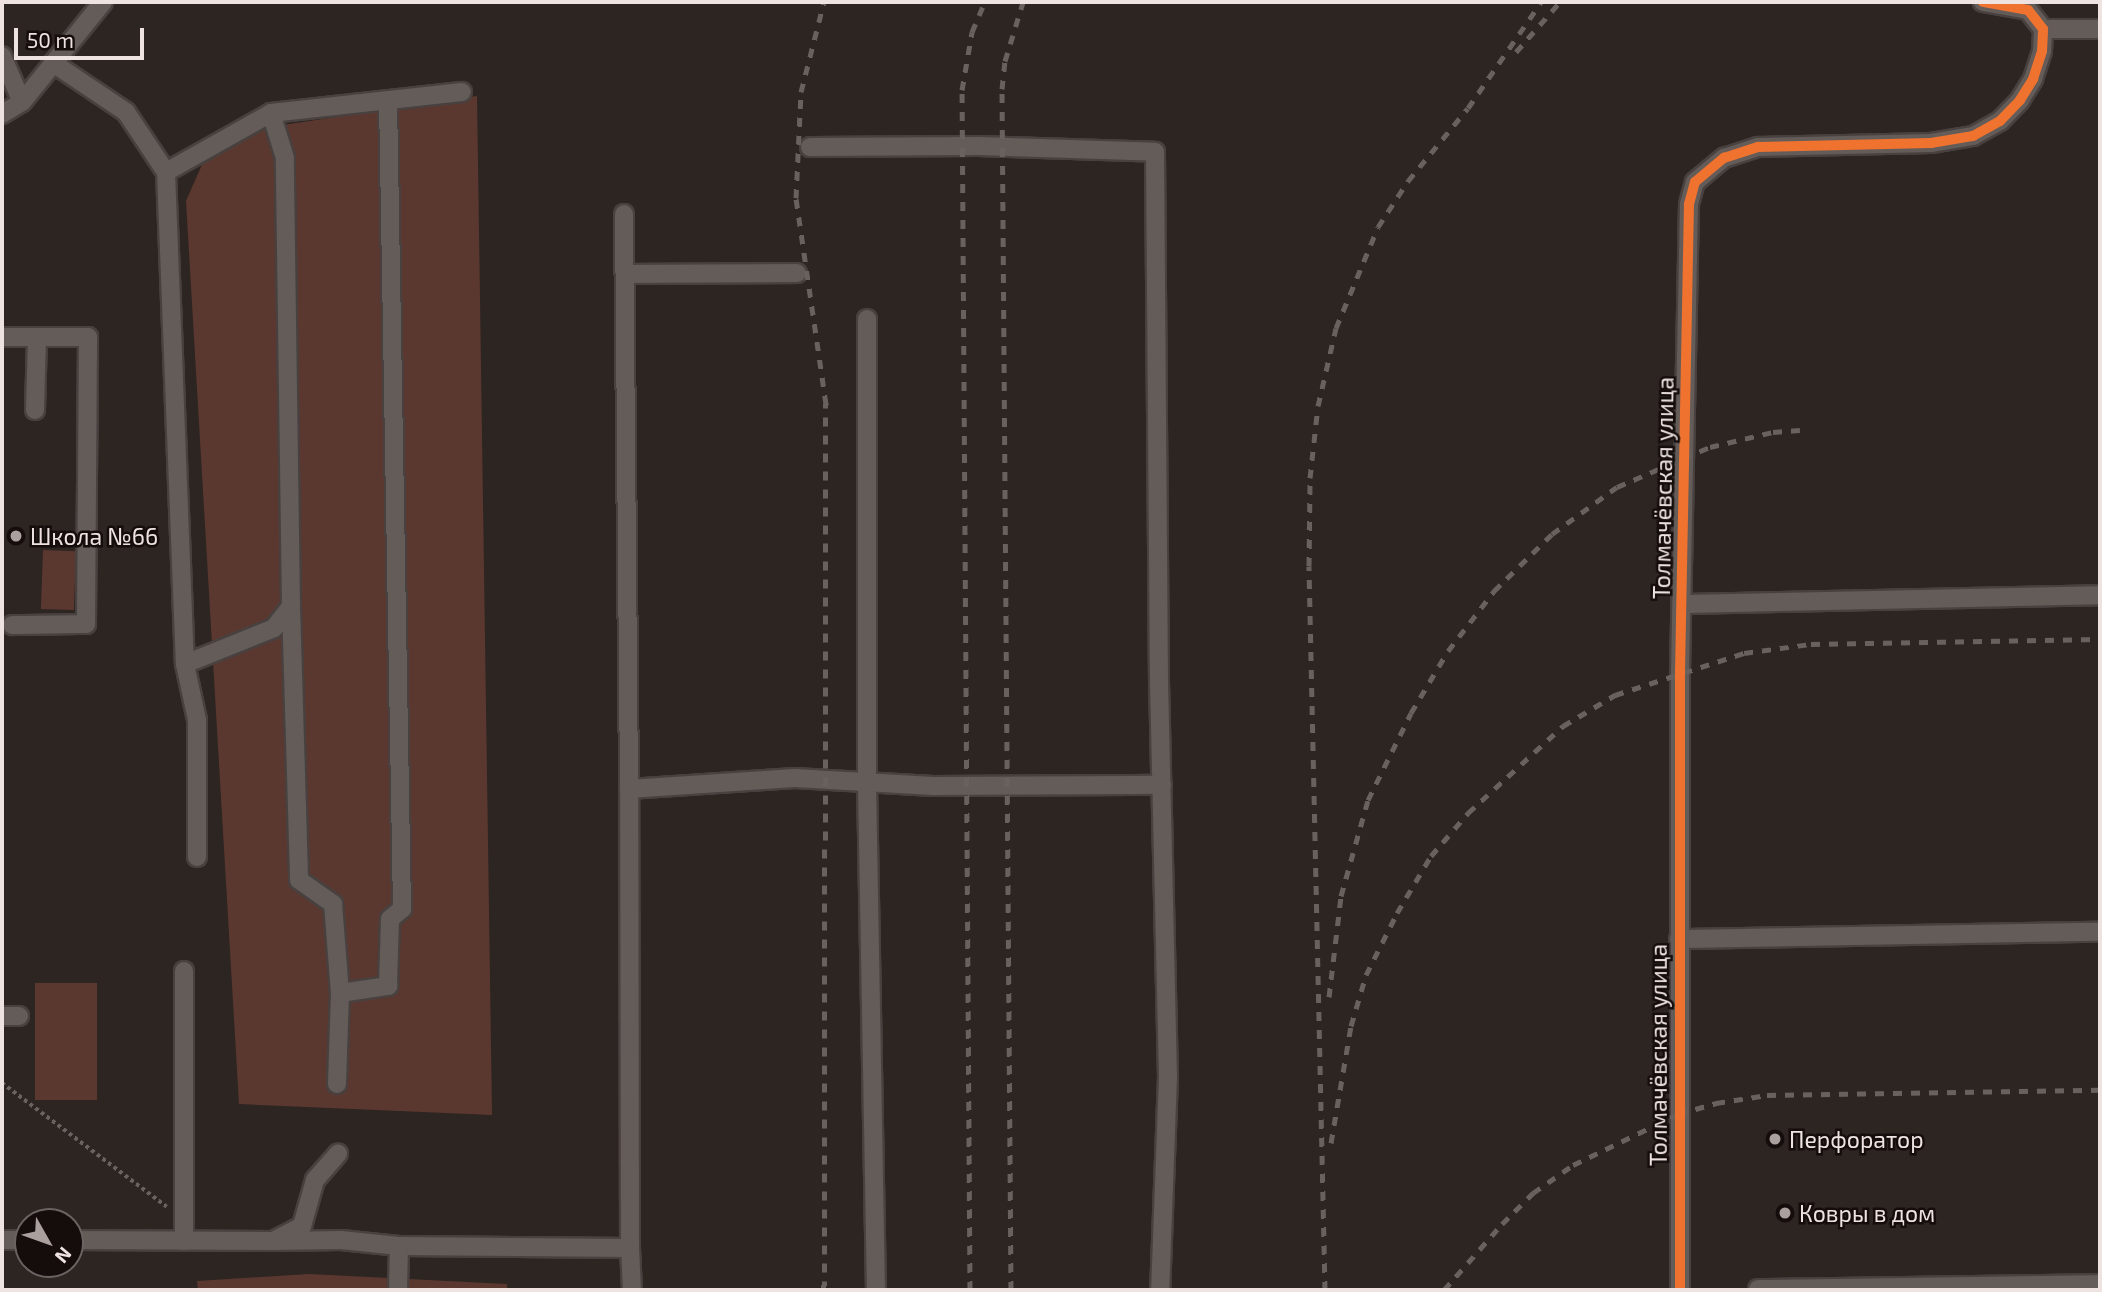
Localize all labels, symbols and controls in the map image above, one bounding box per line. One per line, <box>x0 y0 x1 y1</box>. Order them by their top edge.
scale bar <box>18 14 147 58</box>
text: 50 m <box>27 27 74 52</box>
street label: Толмачёвская улица <box>1647 377 1679 599</box>
place label: Школа №66 <box>30 522 158 550</box>
marker: Школа №66 <box>8 528 24 544</box>
street label: Толмачёвская улица <box>1644 944 1672 1166</box>
place label: Перфоратор <box>1789 1125 1924 1153</box>
marker: Перфоратор <box>1767 1131 1783 1147</box>
place label: Ковры в дом <box>1799 1199 1935 1227</box>
marker: Ковры в дом <box>1777 1205 1793 1221</box>
north arrow <box>14 1208 84 1278</box>
text: N <box>51 1243 77 1268</box>

